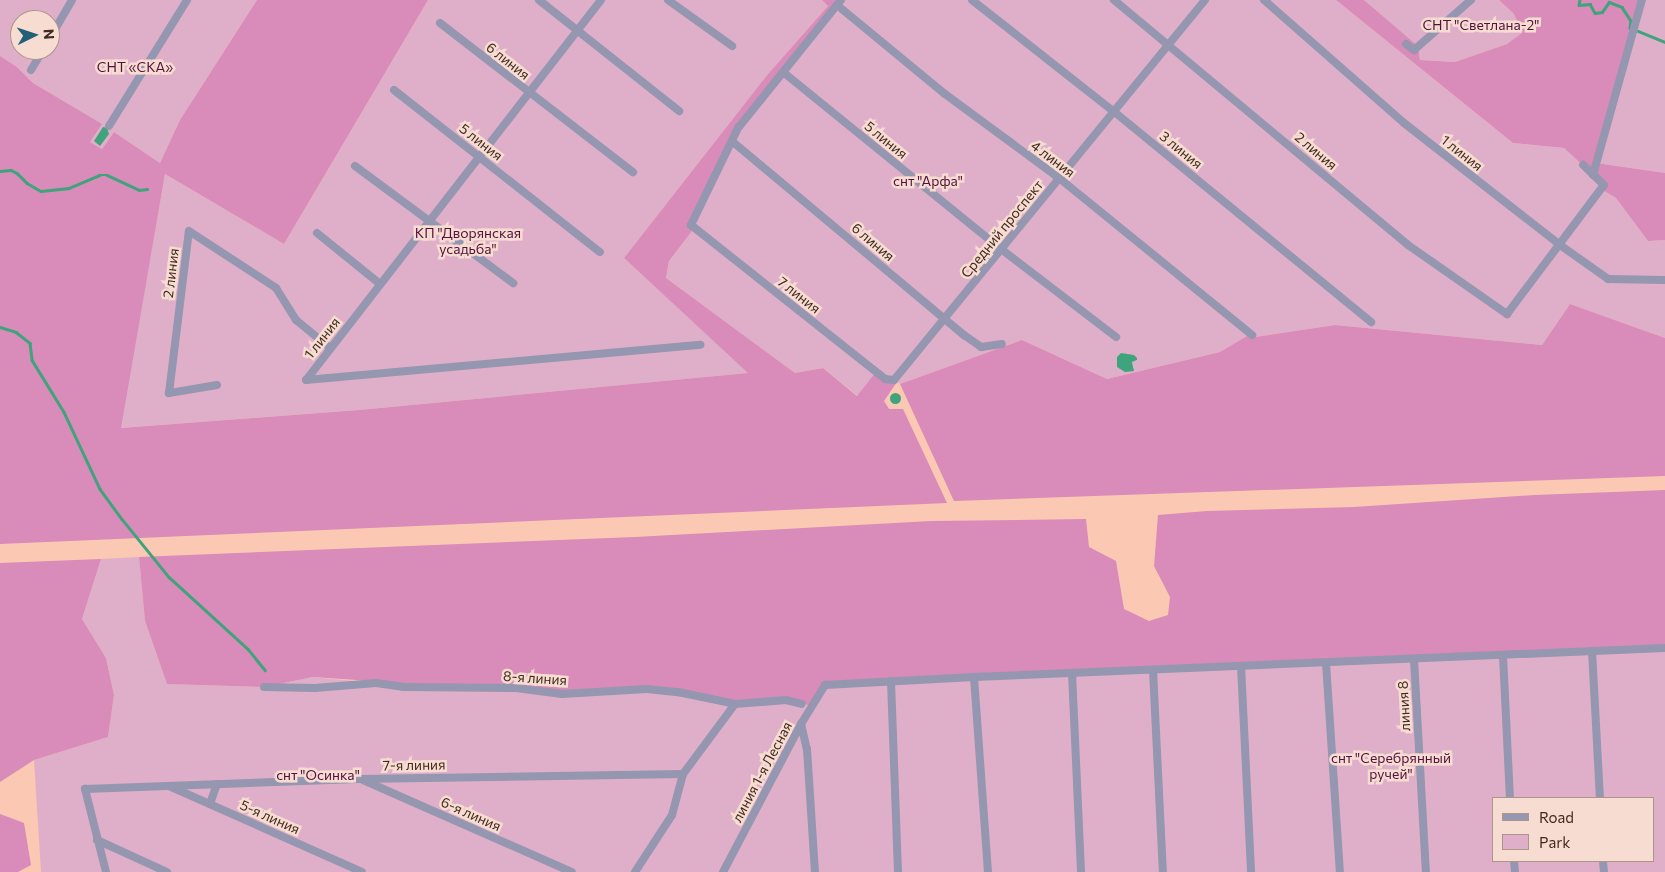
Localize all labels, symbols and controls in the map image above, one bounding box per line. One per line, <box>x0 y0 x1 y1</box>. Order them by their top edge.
north arrow <box>10 10 60 60</box>
park label: СНТ "Светлана-2" <box>1422 17 1540 33</box>
text: N <box>41 28 58 40</box>
street label: 6 линия <box>483 39 533 83</box>
park label: СНТ «СКА» <box>97 59 173 75</box>
street label: 5 линия <box>861 118 911 162</box>
street label: 5 линия <box>456 120 506 164</box>
street label: 3 линия <box>1156 128 1206 172</box>
street label: 2 линия <box>1291 129 1341 173</box>
street label: 1 линия <box>1438 132 1486 174</box>
street label: 4 линия <box>1028 137 1078 181</box>
park label: снт "Арфа" <box>893 173 963 189</box>
street label: Средний проспект <box>957 177 1047 281</box>
street label: 6 линия <box>848 219 898 265</box>
park label: КП "Дворянская усадьба" <box>415 225 521 258</box>
street label: 2 линия <box>160 247 182 299</box>
street label: 7 линия <box>774 273 824 317</box>
street label: 1 линия <box>301 314 343 362</box>
street label: 8-я линия <box>503 667 567 689</box>
street label: линия 8 <box>1394 680 1414 732</box>
street label: линия 1-я Лесная <box>728 719 796 825</box>
park label: снт "Серебрянный ручей" <box>1331 750 1451 782</box>
street label: 7-я линия <box>382 756 446 774</box>
park label: снт "Осинка" <box>276 767 360 783</box>
street label: 6-я линия <box>438 793 504 835</box>
street label: 5-я линия <box>238 796 302 838</box>
legend <box>1492 797 1655 862</box>
text: Road <box>1539 808 1574 826</box>
text: Park <box>1539 833 1570 851</box>

